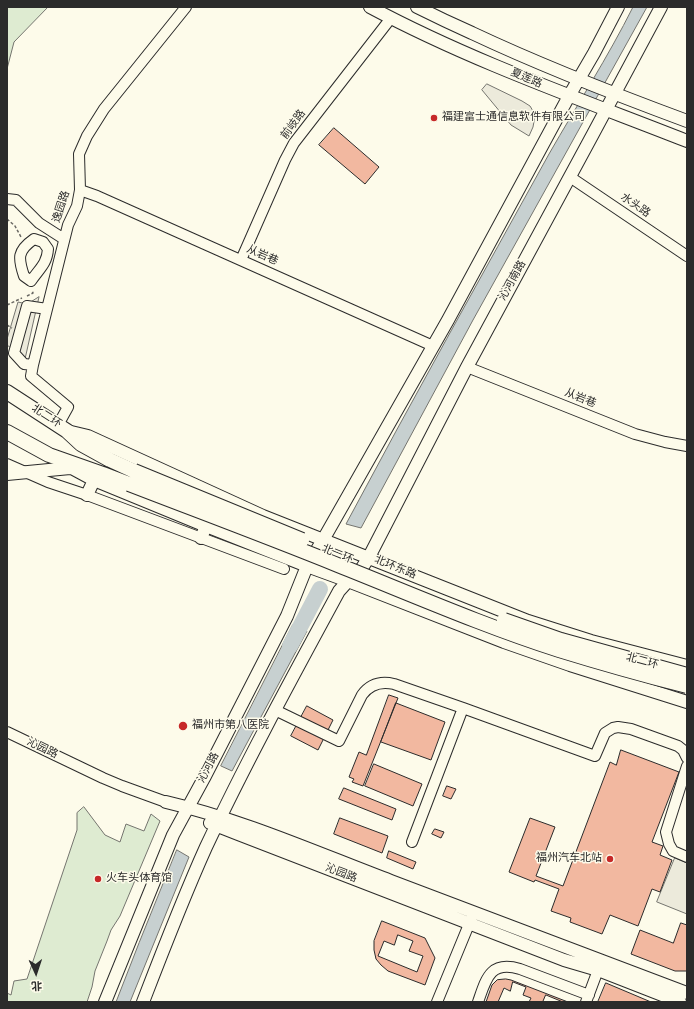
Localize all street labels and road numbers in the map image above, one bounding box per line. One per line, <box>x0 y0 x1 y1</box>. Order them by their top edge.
street label: 夏莲路 <box>508 66 544 92</box>
street label: 前岐路 <box>279 108 309 142</box>
street label: 逸园路 <box>51 189 73 225</box>
street label: 水头路 <box>618 191 652 221</box>
street label: 从岩巷 <box>244 243 280 269</box>
street label: 沁河南路 <box>497 259 529 303</box>
street label: 从岩巷 <box>562 387 598 411</box>
street label: 北二环 <box>29 402 63 432</box>
street label: 北二环 <box>319 543 355 567</box>
street label: 北环东路 <box>372 554 418 582</box>
street label: 北二环 <box>624 651 660 673</box>
street label: 沁园路 <box>24 736 60 762</box>
street label: 沁河路 <box>195 750 223 786</box>
street label: 沁园路 <box>323 862 359 886</box>

